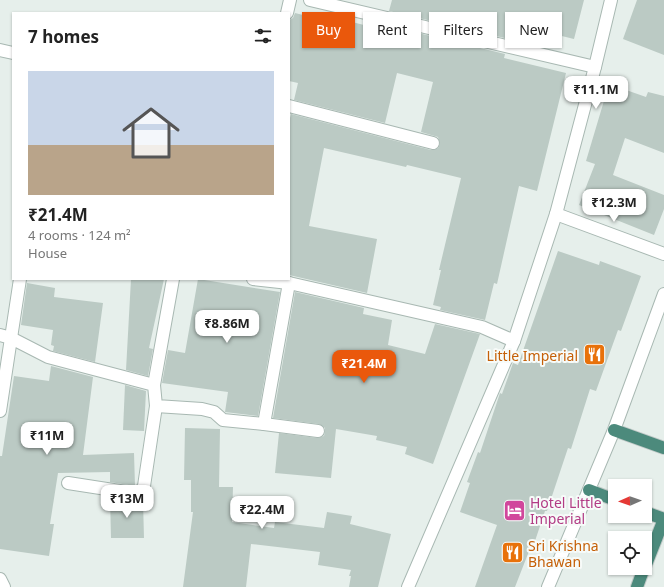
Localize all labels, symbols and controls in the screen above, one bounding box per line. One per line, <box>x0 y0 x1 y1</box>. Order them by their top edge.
chip: Buy <box>302 12 355 48</box>
chip: Rent <box>363 12 421 48</box>
chip: Filters <box>429 12 497 48</box>
chip: New <box>505 12 562 48</box>
text: 7 homes <box>28 25 99 48</box>
icon: filters <box>252 25 274 47</box>
pin: ₹11.1M <box>563 76 629 110</box>
text: ₹11.1M <box>573 80 619 98</box>
icon: home <box>115 97 187 169</box>
pin: ₹12.3M <box>581 189 647 223</box>
text: ₹12.3M <box>591 193 637 211</box>
text: ₹21.4M <box>28 203 88 226</box>
text: 4 rooms · 124 m² <box>28 226 131 244</box>
text: House <box>28 244 67 262</box>
pin: ₹8.86M <box>194 310 260 344</box>
text: ₹8.86M <box>204 314 250 332</box>
restaurant icon: Little Imperial <box>581 342 607 368</box>
place label: Little Imperial <box>487 346 578 365</box>
pin: ₹21.4M <box>331 350 397 384</box>
text: ₹21.4M <box>341 354 387 372</box>
pin: ₹11M <box>23 422 71 456</box>
text: ₹11M <box>30 426 64 444</box>
north arrow <box>608 479 652 523</box>
map controls <box>608 479 652 575</box>
pin: ₹13M <box>103 485 151 519</box>
text: ₹13M <box>110 489 144 507</box>
place label: Hotel Little Imperial <box>530 493 602 528</box>
pin: ₹22.4M <box>229 496 295 530</box>
hotel icon: Hotel Little Imperial <box>502 497 528 523</box>
text: ₹22.4M <box>239 500 285 518</box>
button: locate <box>608 531 652 575</box>
place label: Sri Krishna Bhawan <box>528 536 599 571</box>
restaurant icon: Sri Krishna Bhawan <box>500 540 526 566</box>

